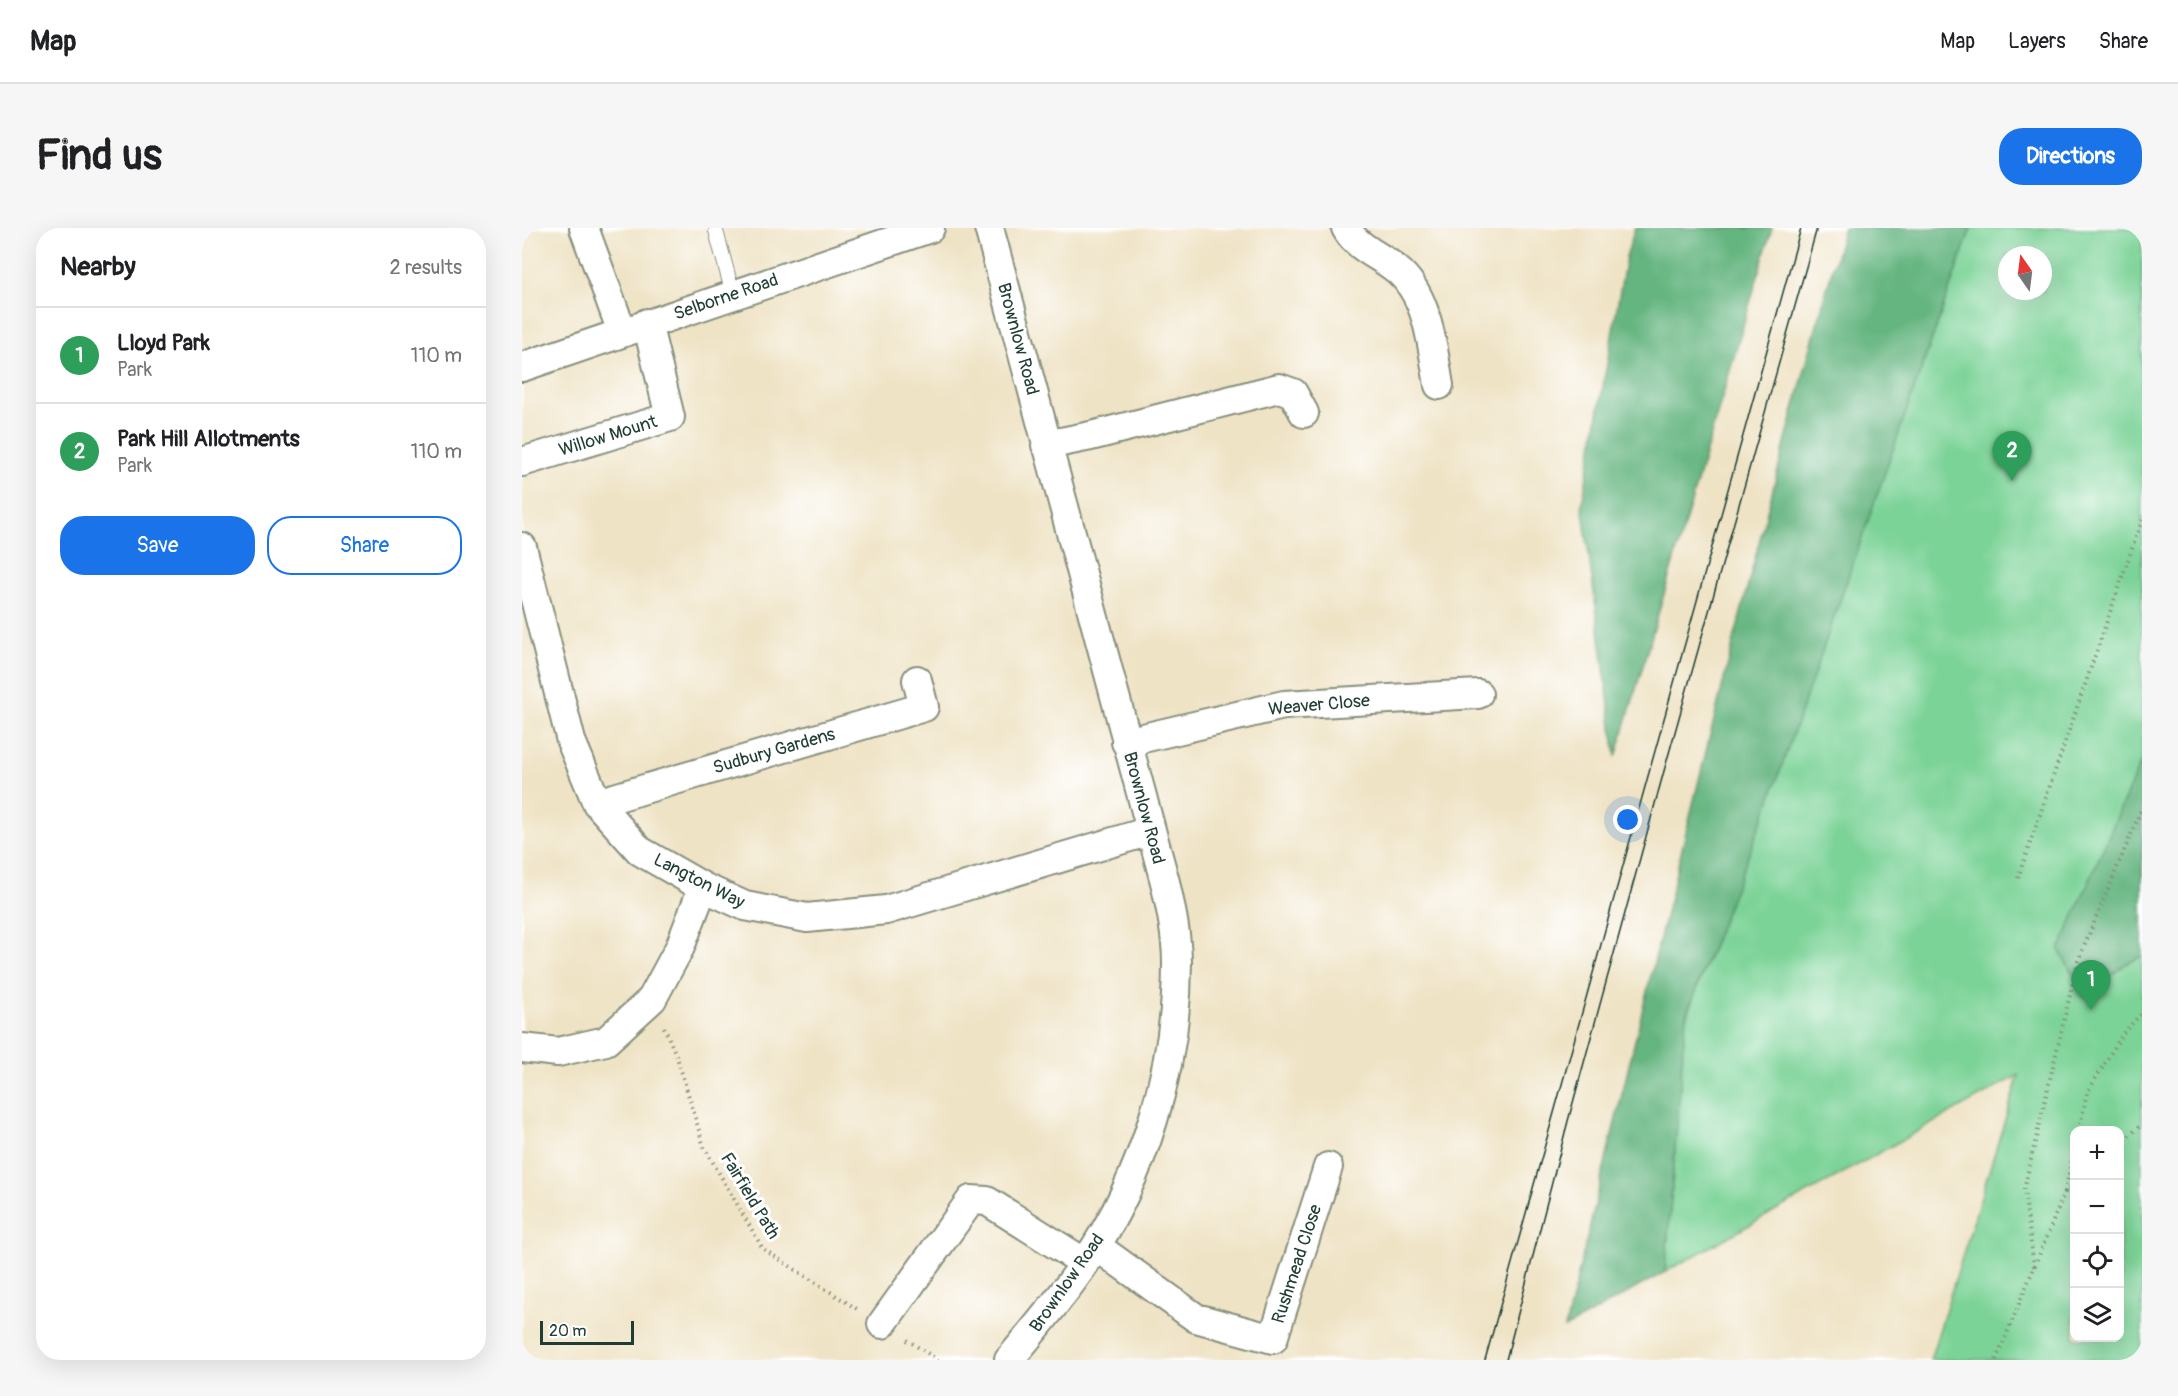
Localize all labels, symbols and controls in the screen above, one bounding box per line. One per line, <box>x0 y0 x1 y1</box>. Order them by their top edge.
text: Map <box>30 24 76 59</box>
text: Map <box>1940 28 1975 55</box>
text: Layers <box>2008 28 2066 55</box>
text: Share <box>2099 28 2148 55</box>
button: Directions <box>1999 128 2142 185</box>
text: Find us <box>36 130 162 182</box>
north arrow <box>1998 246 2052 300</box>
text: Nearby <box>60 251 136 283</box>
text: 2 results <box>390 255 462 280</box>
street label: Selborne Road <box>671 268 781 326</box>
street label: Brownlow Road <box>992 280 1044 398</box>
text: Lloyd Park <box>117 329 210 357</box>
text: 1 <box>76 343 83 368</box>
text: 110 m <box>411 343 462 368</box>
text: Park <box>117 357 152 382</box>
street label: Willow Mount <box>556 410 661 462</box>
text: Park Hill Allotments <box>117 425 300 453</box>
pin: 2 <box>1992 432 2032 481</box>
text: 2 <box>74 439 85 464</box>
text: 110 m <box>411 439 462 464</box>
text: Park <box>117 453 152 478</box>
button: Save <box>60 516 255 575</box>
button: Share <box>267 516 462 575</box>
street label: Weaver Close <box>1267 689 1371 721</box>
street label: Sudbury Gardens <box>710 723 838 779</box>
street label: Brownlow Road <box>1118 749 1170 867</box>
your location <box>1613 805 1642 834</box>
street label: Langton Way <box>649 848 749 914</box>
pin: 1 <box>2072 960 2110 1010</box>
map controls <box>2070 1126 2124 1342</box>
button: + <box>2070 1126 2124 1180</box>
street label: Fairfield Path <box>715 1149 785 1243</box>
button: − <box>2070 1180 2124 1234</box>
street label: Rushmead Close <box>1267 1201 1327 1326</box>
street label: Brownlow Road <box>1025 1229 1109 1337</box>
button: locate <box>2070 1234 2124 1288</box>
button: layers <box>2070 1288 2124 1342</box>
scale bar <box>540 1318 634 1346</box>
text: 20 m <box>549 1321 587 1341</box>

